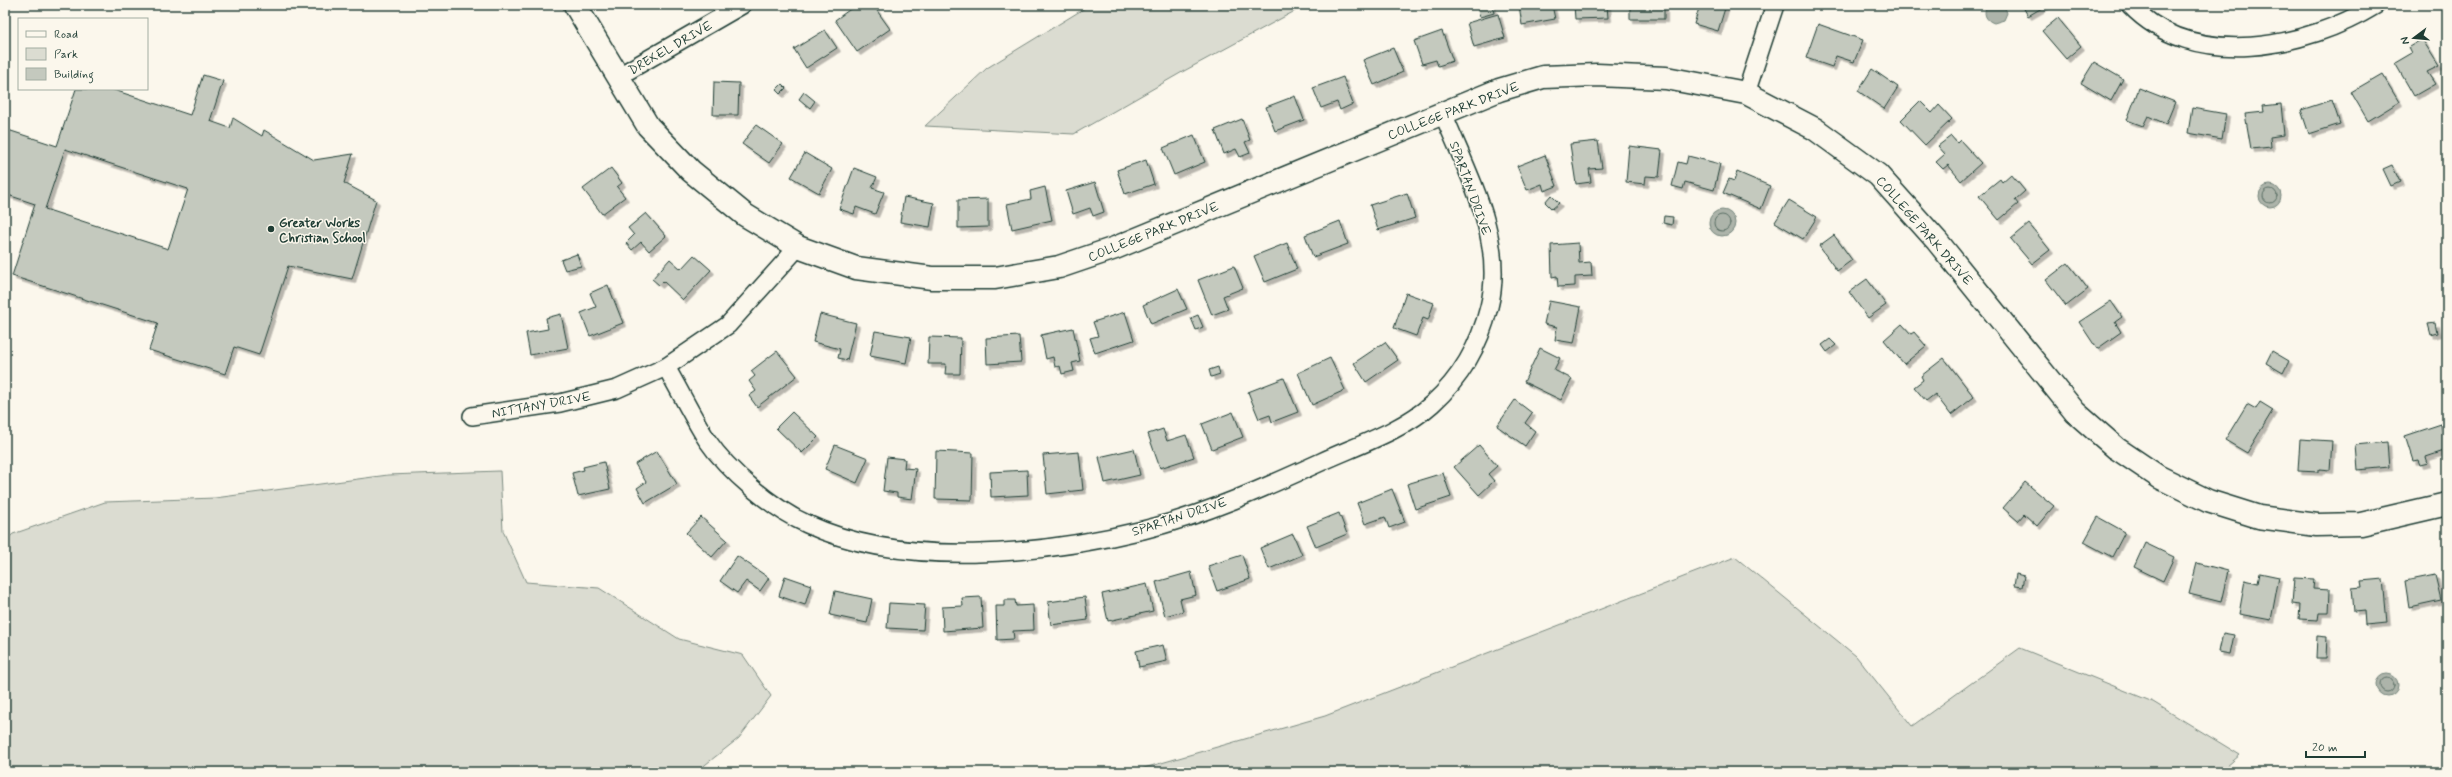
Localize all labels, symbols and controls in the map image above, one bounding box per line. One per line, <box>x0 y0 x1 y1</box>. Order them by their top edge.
street label: DREXEL DRIVE <box>626 17 716 79</box>
legend <box>18 18 148 90</box>
north arrow <box>2394 18 2434 58</box>
text: Road <box>54 27 78 43</box>
text: N <box>2398 35 2413 46</box>
text: Park <box>54 47 78 63</box>
text: Building <box>54 67 94 84</box>
street label: COLLEGE PARK DRIVE <box>1385 78 1522 144</box>
street label: SPARTAN DRIVE <box>1445 139 1494 238</box>
street label: COLLEGE PARK DRIVE <box>1872 173 1976 289</box>
street label: COLLEGE PARK DRIVE <box>1086 198 1221 266</box>
place label: Greater Works Christian School <box>279 215 366 247</box>
marker: Greater Works Christian School <box>266 224 276 234</box>
street label: NITTANY DRIVE <box>490 388 592 423</box>
street label: SPARTAN DRIVE <box>1130 494 1229 541</box>
scale bar <box>2306 733 2365 759</box>
text: 20 m <box>2312 740 2338 756</box>

